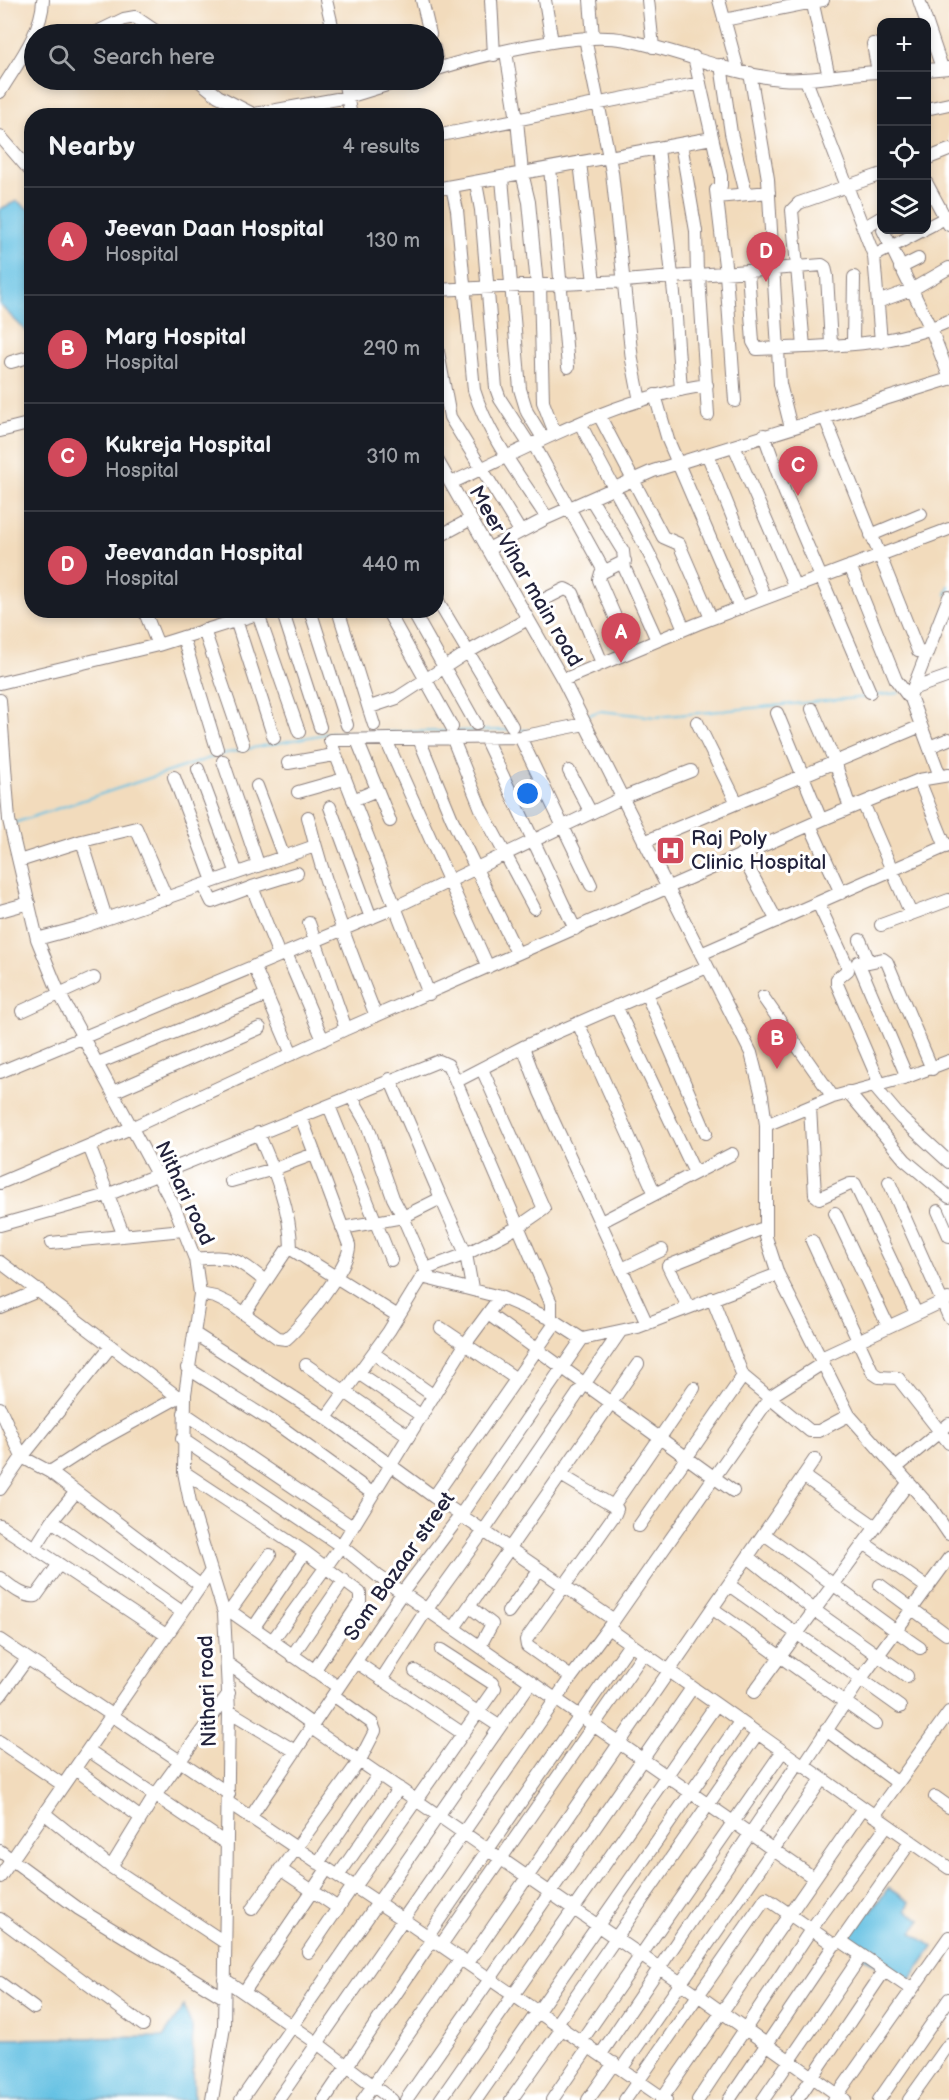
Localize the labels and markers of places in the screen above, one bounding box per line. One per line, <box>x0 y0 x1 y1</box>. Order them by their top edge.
pin: D <box>746 232 786 282</box>
pin: C <box>778 446 818 496</box>
pin: A <box>602 614 640 663</box>
place label: Raj Poly Clinic Hospital <box>691 826 826 875</box>
hospital icon: Raj Poly Clinic Hospital <box>654 834 686 866</box>
pin: B <box>758 1020 796 1069</box>

